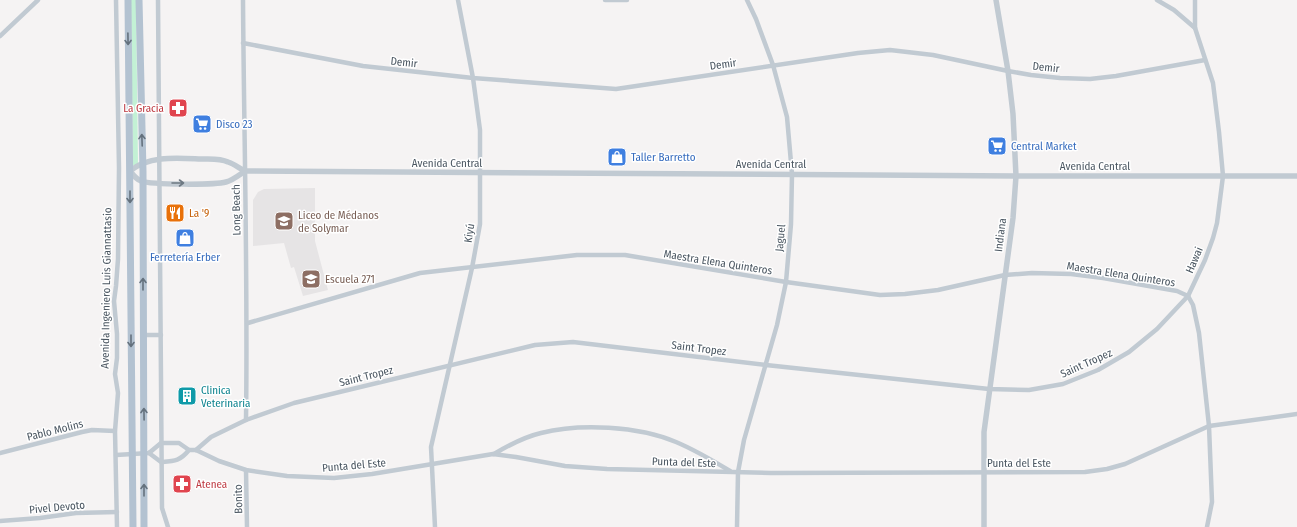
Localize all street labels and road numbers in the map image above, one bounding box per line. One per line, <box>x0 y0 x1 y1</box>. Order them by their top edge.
street label: Demir <box>390 55 418 70</box>
street label: Demir <box>709 56 737 73</box>
street label: Demir <box>1032 60 1060 75</box>
street label: Avenida Central <box>412 157 482 170</box>
street label: Avenida Central <box>736 158 806 171</box>
street label: Avenida Central <box>1060 160 1130 173</box>
street label: Long Beach <box>230 184 243 236</box>
street label: Avenida Ingeniero Luis Giannattasio <box>99 207 114 369</box>
street label: Indiana <box>992 217 1009 253</box>
street label: Kiyú <box>462 223 477 244</box>
street label: Jaguel <box>773 224 788 252</box>
street label: Hawai <box>1183 245 1206 275</box>
street label: Maestra Elena Quinteros <box>663 247 773 278</box>
street label: Maestra Elena Quinteros <box>1066 259 1176 290</box>
street label: Saint Tropez <box>671 339 728 358</box>
street label: Saint Tropez <box>1058 346 1115 381</box>
street label: Saint Tropez <box>338 363 395 389</box>
street label: Pablo Molins <box>26 417 85 444</box>
street label: Punta del Este <box>652 455 716 470</box>
street label: Punta del Este <box>322 456 387 475</box>
street label: Punta del Este <box>987 457 1051 470</box>
street label: Bonito <box>232 484 245 514</box>
street label: Pivel Devoto <box>29 499 86 516</box>

